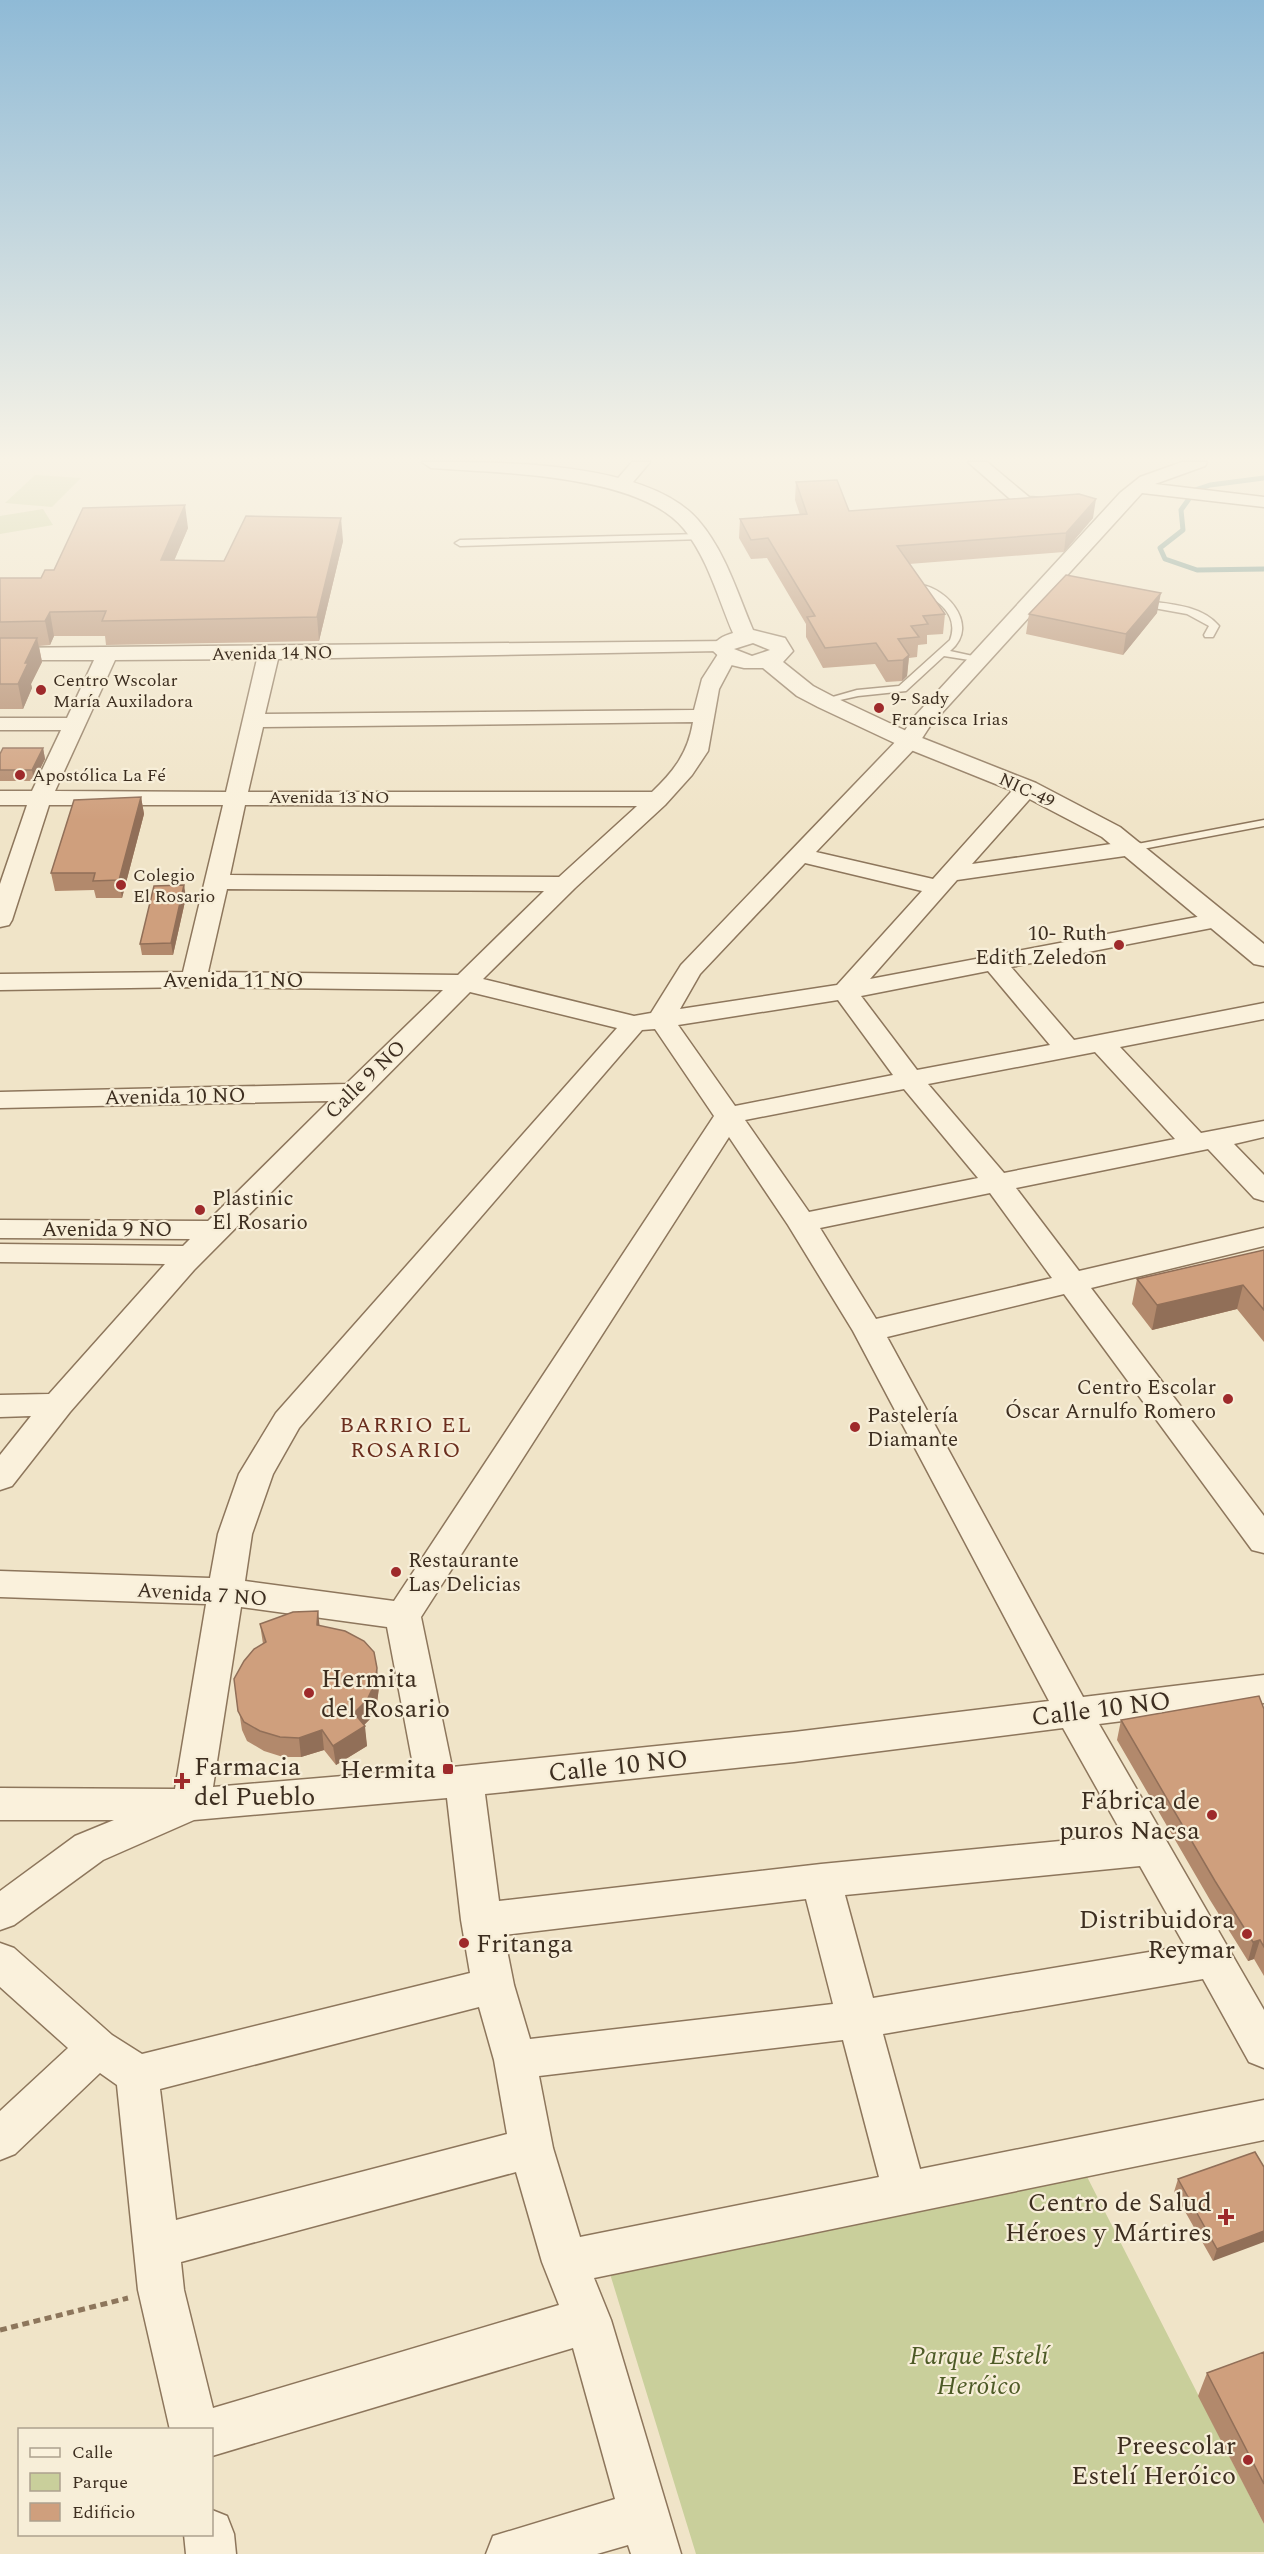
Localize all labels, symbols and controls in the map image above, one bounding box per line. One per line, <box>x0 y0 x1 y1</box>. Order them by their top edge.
street label: Avenida 14 NO <box>211 639 333 668</box>
place label: Centro Wscolar María Auxiladora <box>53 667 193 715</box>
marker: Centro Wscolar María Auxiladora <box>34 683 48 697</box>
place label: 9- Sady Francisca Irias <box>891 685 1008 733</box>
marker: 9- Sady Francisca Irias <box>872 701 886 715</box>
place label: Apostólica La Fé <box>32 762 166 789</box>
street label: NIC-49 <box>994 766 1059 815</box>
marker: Apostólica La Fé <box>13 768 27 782</box>
street label: Avenida 13 NO <box>269 784 389 811</box>
place label: Colegio El Rosario <box>133 862 215 910</box>
marker: Colegio El Rosario <box>114 878 128 892</box>
place label: 10- Ruth Edith Zeledon <box>975 918 1107 974</box>
marker: 10- Ruth Edith Zeledon <box>1112 938 1126 952</box>
street label: Avenida 11 NO <box>162 965 304 997</box>
street label: Calle 9 NO <box>318 1033 414 1127</box>
street label: Avenida 10 NO <box>104 1080 246 1114</box>
place label: Plastinic El Rosario <box>212 1183 308 1239</box>
marker: Plastinic El Rosario <box>193 1203 207 1217</box>
street label: Avenida 9 NO <box>42 1214 172 1246</box>
place label: Centro Escolar Óscar Arnulfo Romero <box>1005 1372 1216 1428</box>
marker: Centro Escolar Óscar Arnulfo Romero <box>1221 1392 1235 1406</box>
place label: Pastelería Diamante <box>867 1400 959 1456</box>
district label: BARRIO EL ROSARIO <box>339 1409 473 1467</box>
marker: Pastelería Diamante <box>848 1420 862 1434</box>
place label: Restaurante Las Delicias <box>408 1545 521 1601</box>
marker: Restaurante Las Delicias <box>389 1565 403 1579</box>
street label: Avenida 7 NO <box>136 1574 268 1616</box>
place label: Hermita del Rosario <box>321 1659 450 1729</box>
street label: Calle 10 NO <box>1029 1681 1173 1737</box>
marker: Hermita del Rosario <box>302 1686 316 1700</box>
street label: Calle 10 NO <box>546 1739 690 1793</box>
place label: Farmacia del Pueblo <box>194 1747 315 1817</box>
place label: Hermita <box>340 1750 436 1790</box>
marker: Hermita <box>441 1762 455 1776</box>
marker: Farmacia del Pueblo <box>175 1774 189 1788</box>
place label: Fábrica de puros Nacsa <box>1059 1781 1200 1851</box>
marker: Fábrica de puros Nacsa <box>1205 1808 1219 1822</box>
place label: Distribuidora Reymar <box>1079 1900 1235 1970</box>
place label: Fritanga <box>476 1924 574 1964</box>
marker: Distribuidora Reymar <box>1240 1927 1254 1941</box>
marker: Fritanga <box>457 1936 471 1950</box>
place label: Centro de Salud Héroes y Mártires <box>1005 2183 1212 2253</box>
marker: Centro de Salud Héroes y Mártires <box>1217 2208 1235 2226</box>
park label: Parque Estelí Heróico <box>909 2336 1051 2406</box>
place label: Preescolar Estelí Heróico <box>1071 2426 1236 2496</box>
legend <box>18 2428 213 2536</box>
text: Calle <box>72 2439 113 2466</box>
marker: Preescolar Estelí Heróico <box>1241 2453 1255 2467</box>
text: Parque <box>72 2469 128 2496</box>
text: Edificio <box>72 2499 135 2526</box>

